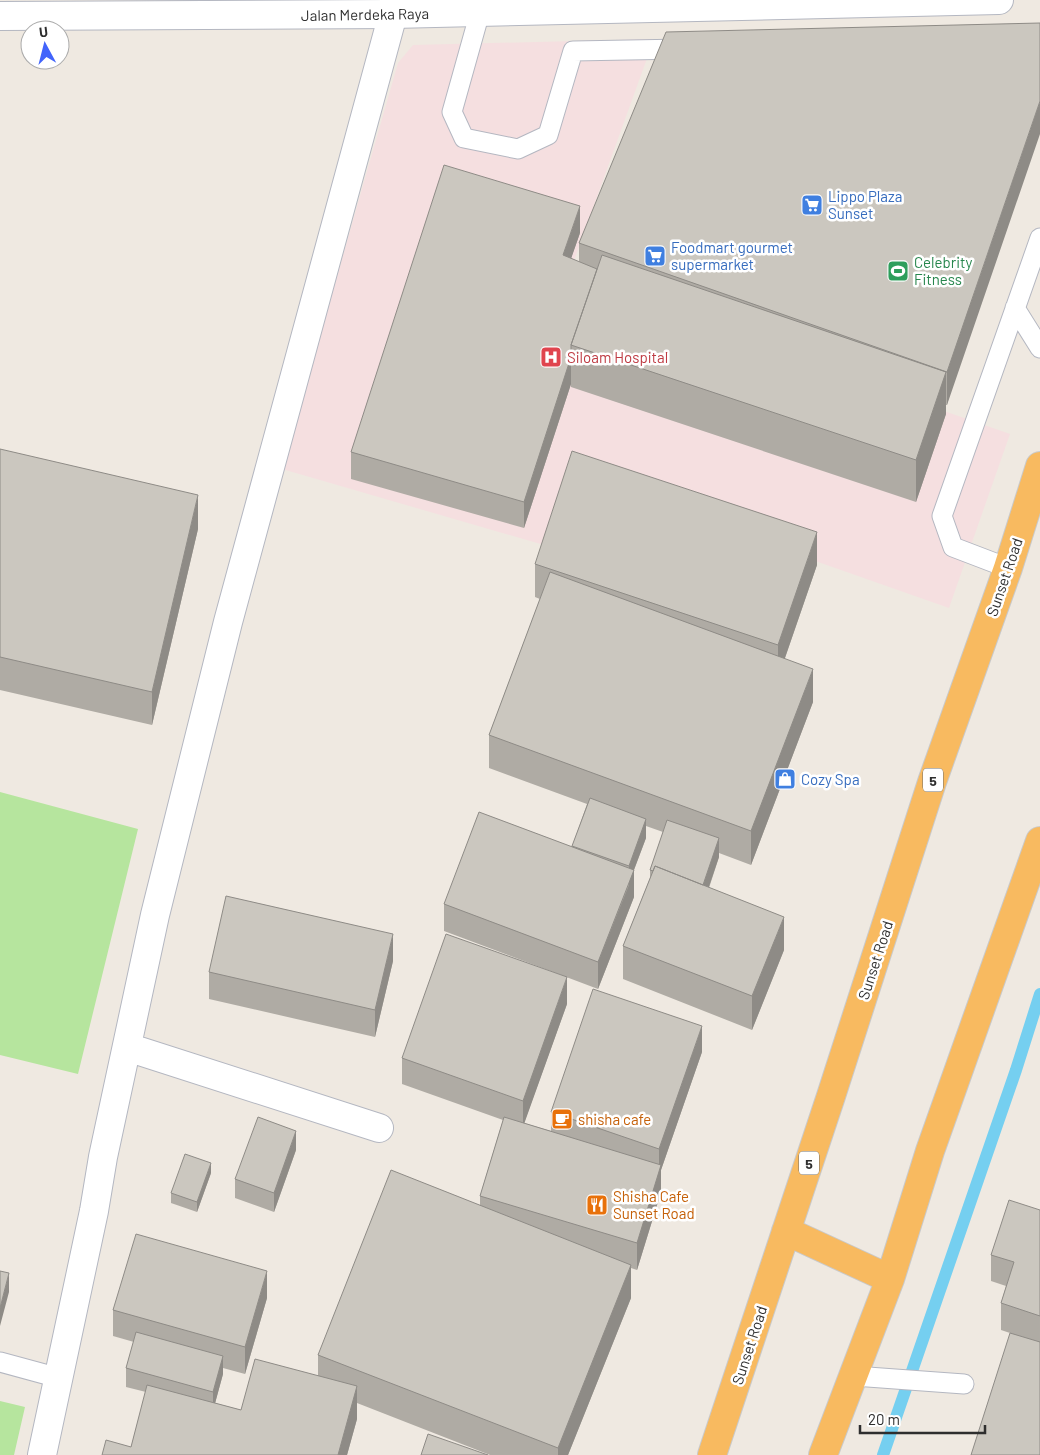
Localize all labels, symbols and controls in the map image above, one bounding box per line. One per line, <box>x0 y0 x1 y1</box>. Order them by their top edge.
street label: Jalan Merdeka Raya <box>301 4 429 24</box>
north arrow <box>20 20 70 70</box>
text: U <box>38 23 49 41</box>
place label: Lippo Plaza Sunset <box>828 187 902 222</box>
supermarket icon: Lippo Plaza Sunset <box>800 193 824 217</box>
place label: Foodmart gourmet supermarket <box>671 238 793 273</box>
supermarket icon: Foodmart gourmet supermarket <box>643 244 667 268</box>
place label: Celebrity Fitness <box>914 253 972 288</box>
sports icon: Celebrity Fitness <box>886 259 910 283</box>
hospital icon: Siloam Hospital <box>539 345 563 369</box>
place label: Siloam Hospital <box>567 348 668 366</box>
street label: Sunset Road <box>982 535 1026 619</box>
shop icon: Cozy Spa <box>773 767 797 791</box>
road number: 5 <box>923 768 943 792</box>
place label: Cozy Spa <box>801 770 860 788</box>
street label: Sunset Road <box>854 918 896 1002</box>
cafe icon: shisha cafe <box>550 1107 574 1131</box>
place label: shisha cafe <box>578 1110 651 1128</box>
road number: 5 <box>799 1152 819 1174</box>
place label: Shisha Cafe Sunset Road <box>613 1187 695 1222</box>
restaurant icon: Shisha Cafe Sunset Road <box>585 1193 609 1217</box>
street label: Sunset Road <box>728 1303 770 1387</box>
scale bar <box>860 1402 985 1434</box>
text: 20 m <box>868 1410 900 1428</box>

